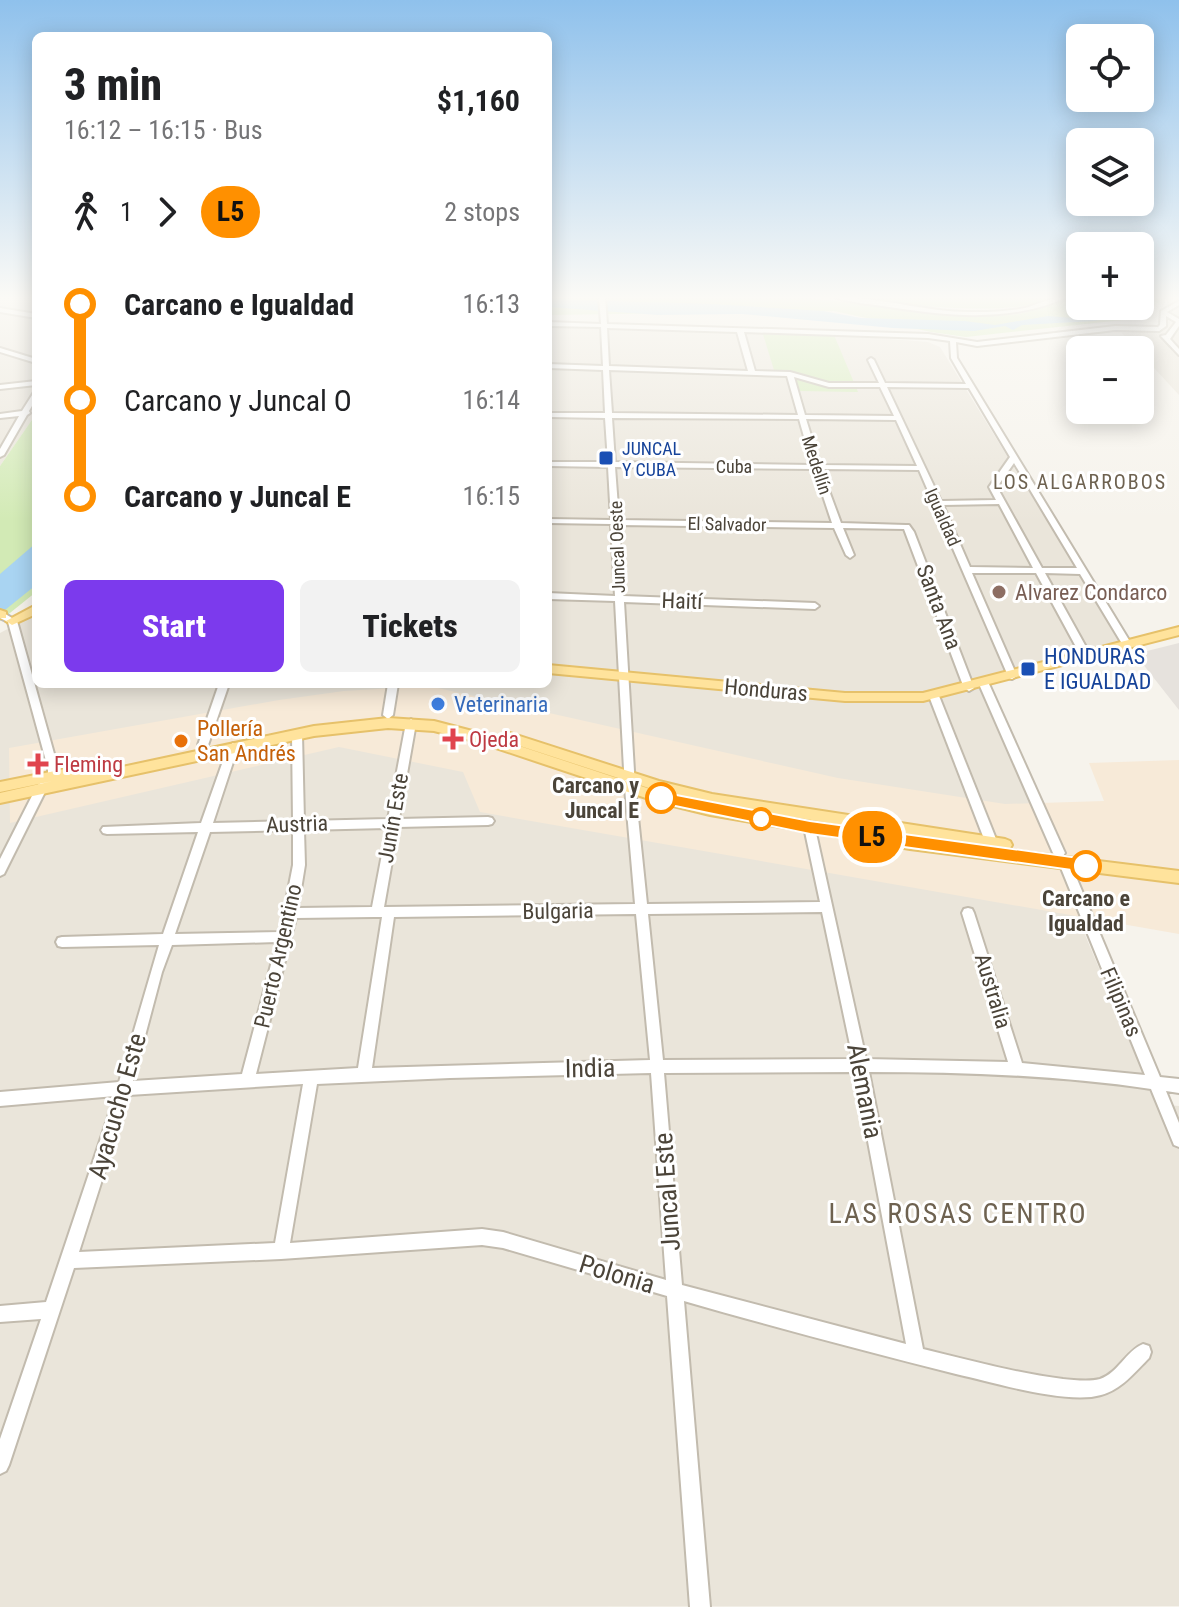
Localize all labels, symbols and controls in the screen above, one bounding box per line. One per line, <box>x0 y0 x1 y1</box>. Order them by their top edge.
map controls <box>1066 24 1154 424</box>
button: locate <box>1066 24 1154 112</box>
text: 3 min <box>64 59 162 111</box>
text: $1,160 <box>437 83 520 118</box>
text: 16:12 – 16:15 · Bus <box>64 115 263 145</box>
button: layers <box>1066 128 1154 216</box>
icon: walk <box>64 190 108 234</box>
icon: forward <box>145 190 189 234</box>
text: L5 <box>217 195 244 228</box>
text: 1 <box>120 197 133 227</box>
text: 2 stops <box>444 197 520 227</box>
button: + <box>1066 232 1154 320</box>
text: Carcano e Igualdad <box>124 287 354 322</box>
text: 16:13 <box>463 289 520 319</box>
button: − <box>1066 336 1154 424</box>
text: Carcano y Juncal O <box>124 383 352 418</box>
text: 16:14 <box>463 385 520 415</box>
street label: Medellín <box>798 433 836 497</box>
place label: JUNCAL Y CUBA <box>622 438 682 480</box>
marker: JUNCAL Y CUBA <box>597 449 615 467</box>
street label: Cuba <box>716 456 752 477</box>
district label: LOS ALGARROBOS <box>993 470 1167 494</box>
text: Carcano y Juncal E <box>124 479 351 514</box>
text: 16:15 <box>463 481 520 511</box>
street label: Igualdad <box>921 485 965 549</box>
street label: Juncal Oeste <box>605 500 629 594</box>
street label: El Salvador <box>687 513 767 535</box>
street label: Santa Ana <box>911 561 967 653</box>
button: Start <box>64 580 284 672</box>
button: Tickets <box>300 580 520 672</box>
place label: Alvarez Condarco <box>1015 580 1167 605</box>
marker: Alvarez Condarco <box>990 583 1008 601</box>
street label: Haití <box>661 588 704 614</box>
place label: HONDURAS E IGUALDAD <box>1044 644 1151 694</box>
marker: HONDURAS E IGUALDAD <box>1019 660 1037 678</box>
street label: Honduras <box>723 674 809 706</box>
place label: Veterinaria <box>454 692 548 717</box>
marker: Veterinaria <box>429 695 447 713</box>
place label: Pollería San Andrés <box>197 716 296 766</box>
place label: Ojeda <box>469 727 519 752</box>
marker: Ojeda <box>444 730 462 748</box>
marker: Pollería San Andrés <box>172 732 190 750</box>
place label: Fleming <box>54 752 123 777</box>
marker: Fleming <box>29 755 47 773</box>
street label: Junín Este <box>373 771 413 865</box>
place label: Carcano y Juncal E <box>552 773 639 823</box>
marker: Carcano y Juncal E <box>646 783 676 813</box>
unlabelled marker <box>750 808 772 830</box>
street label: Austria <box>266 810 328 838</box>
line badge: L5 <box>836 811 908 863</box>
text: L5 <box>858 820 886 853</box>
marker: Carcano e Igualdad <box>1071 851 1101 881</box>
street label: Puerto Argentino <box>249 882 307 1030</box>
place label: Carcano e Igualdad <box>1042 886 1130 936</box>
street label: Bulgaria <box>522 898 594 924</box>
street label: Australia <box>970 950 1016 1032</box>
street label: Filipinas <box>1095 964 1147 1040</box>
street label: Ayacucho Este <box>82 1030 152 1182</box>
street label: Alemania <box>841 1041 889 1141</box>
street label: India <box>565 1053 615 1083</box>
street label: Juncal Este <box>648 1132 686 1252</box>
district label: LAS ROSAS CENTRO <box>829 1197 1087 1230</box>
street label: Polonia <box>576 1248 658 1300</box>

